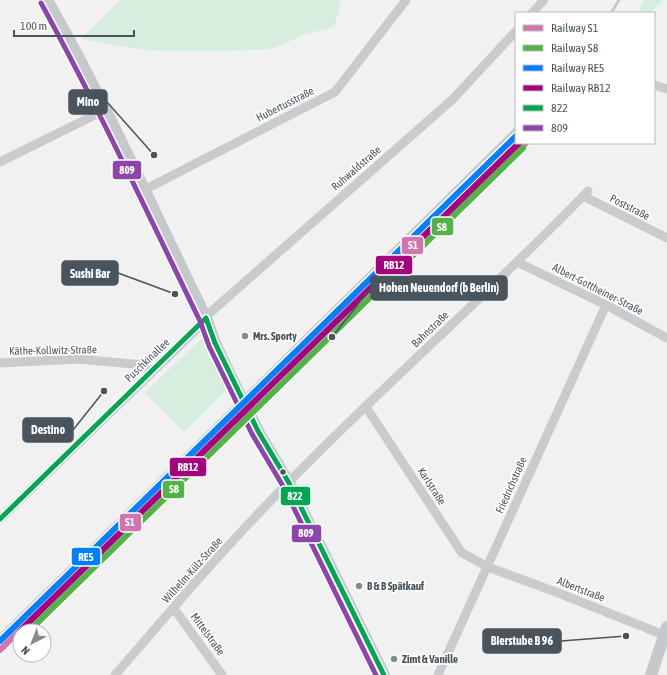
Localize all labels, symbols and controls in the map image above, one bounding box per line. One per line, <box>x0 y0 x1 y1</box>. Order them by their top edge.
scale bar <box>14 12 134 38</box>
legend <box>515 12 655 144</box>
text: 100 m <box>20 19 47 33</box>
text: Railway S1 <box>551 21 599 35</box>
text: Railway S8 <box>551 41 599 55</box>
text: Railway RE5 <box>551 61 604 75</box>
text: Railway RB12 <box>551 81 611 95</box>
street label: Hubertusstraße <box>254 84 316 124</box>
callout: Mino <box>69 90 107 114</box>
text: Mino <box>77 95 99 109</box>
text: 822 <box>551 101 568 115</box>
text: 809 <box>551 121 568 135</box>
street label: Ruhwaldstraße <box>329 143 383 193</box>
line badge: 809 <box>112 160 142 180</box>
text: 809 <box>119 164 135 176</box>
street label: Poststraße <box>608 192 652 222</box>
line badge: S8 <box>431 217 454 236</box>
text: S8 <box>437 221 447 233</box>
line badge: S1 <box>401 236 424 255</box>
text: S1 <box>408 239 418 251</box>
line badge: RB12 <box>375 255 413 275</box>
text: RB12 <box>383 259 405 271</box>
callout: Sushi Bar <box>62 261 118 285</box>
street label: Albert-Gottheiner-Straße <box>551 261 645 317</box>
text: Sushi Bar <box>70 267 111 281</box>
callout: Hohen Neuendorf (b Berlin) <box>371 276 507 300</box>
text: Hohen Neuendorf (b Berlin) <box>379 281 499 295</box>
street label: Bahnstraße <box>409 309 451 349</box>
place label: Mrs. Sporty <box>253 330 297 342</box>
marker: Mrs. Sporty <box>240 331 250 341</box>
street label: Puschkinallee <box>122 336 172 384</box>
street label: Käthe-Kollwitz-Straße <box>9 343 97 357</box>
callout: Destino <box>23 418 73 442</box>
text: Destino <box>31 423 65 437</box>
street label: Friedrichstraße <box>493 455 529 515</box>
line badge: RB12 <box>169 457 207 477</box>
text: RB12 <box>177 461 199 473</box>
street label: Karlstraße <box>416 465 448 507</box>
unlabelled marker <box>278 467 288 477</box>
line badge: S8 <box>162 480 185 499</box>
text: S8 <box>169 483 179 495</box>
line badge: 822 <box>280 486 311 506</box>
text: 822 <box>287 490 303 502</box>
line badge: S1 <box>119 513 142 532</box>
text: S1 <box>125 516 135 528</box>
line badge: 809 <box>291 524 322 543</box>
text: 809 <box>298 527 314 539</box>
street label: Wilhelm-Külz-Straße <box>160 535 224 605</box>
line badge: RE5 <box>71 547 101 566</box>
text: RE5 <box>78 551 94 563</box>
street label: Albertstraße <box>555 574 607 604</box>
place label: B & B Spätkauf <box>367 580 425 592</box>
marker: B & B Spätkauf <box>354 581 364 591</box>
street label: Mittelstraße <box>189 610 227 658</box>
north arrow <box>12 623 52 663</box>
callout: Bierstube B 96 <box>483 629 561 653</box>
text: Bierstube B 96 <box>491 634 554 648</box>
text: N <box>19 644 32 657</box>
place label: Zimt & Vanille <box>402 653 458 665</box>
marker: Zimt & Vanille <box>389 654 399 664</box>

